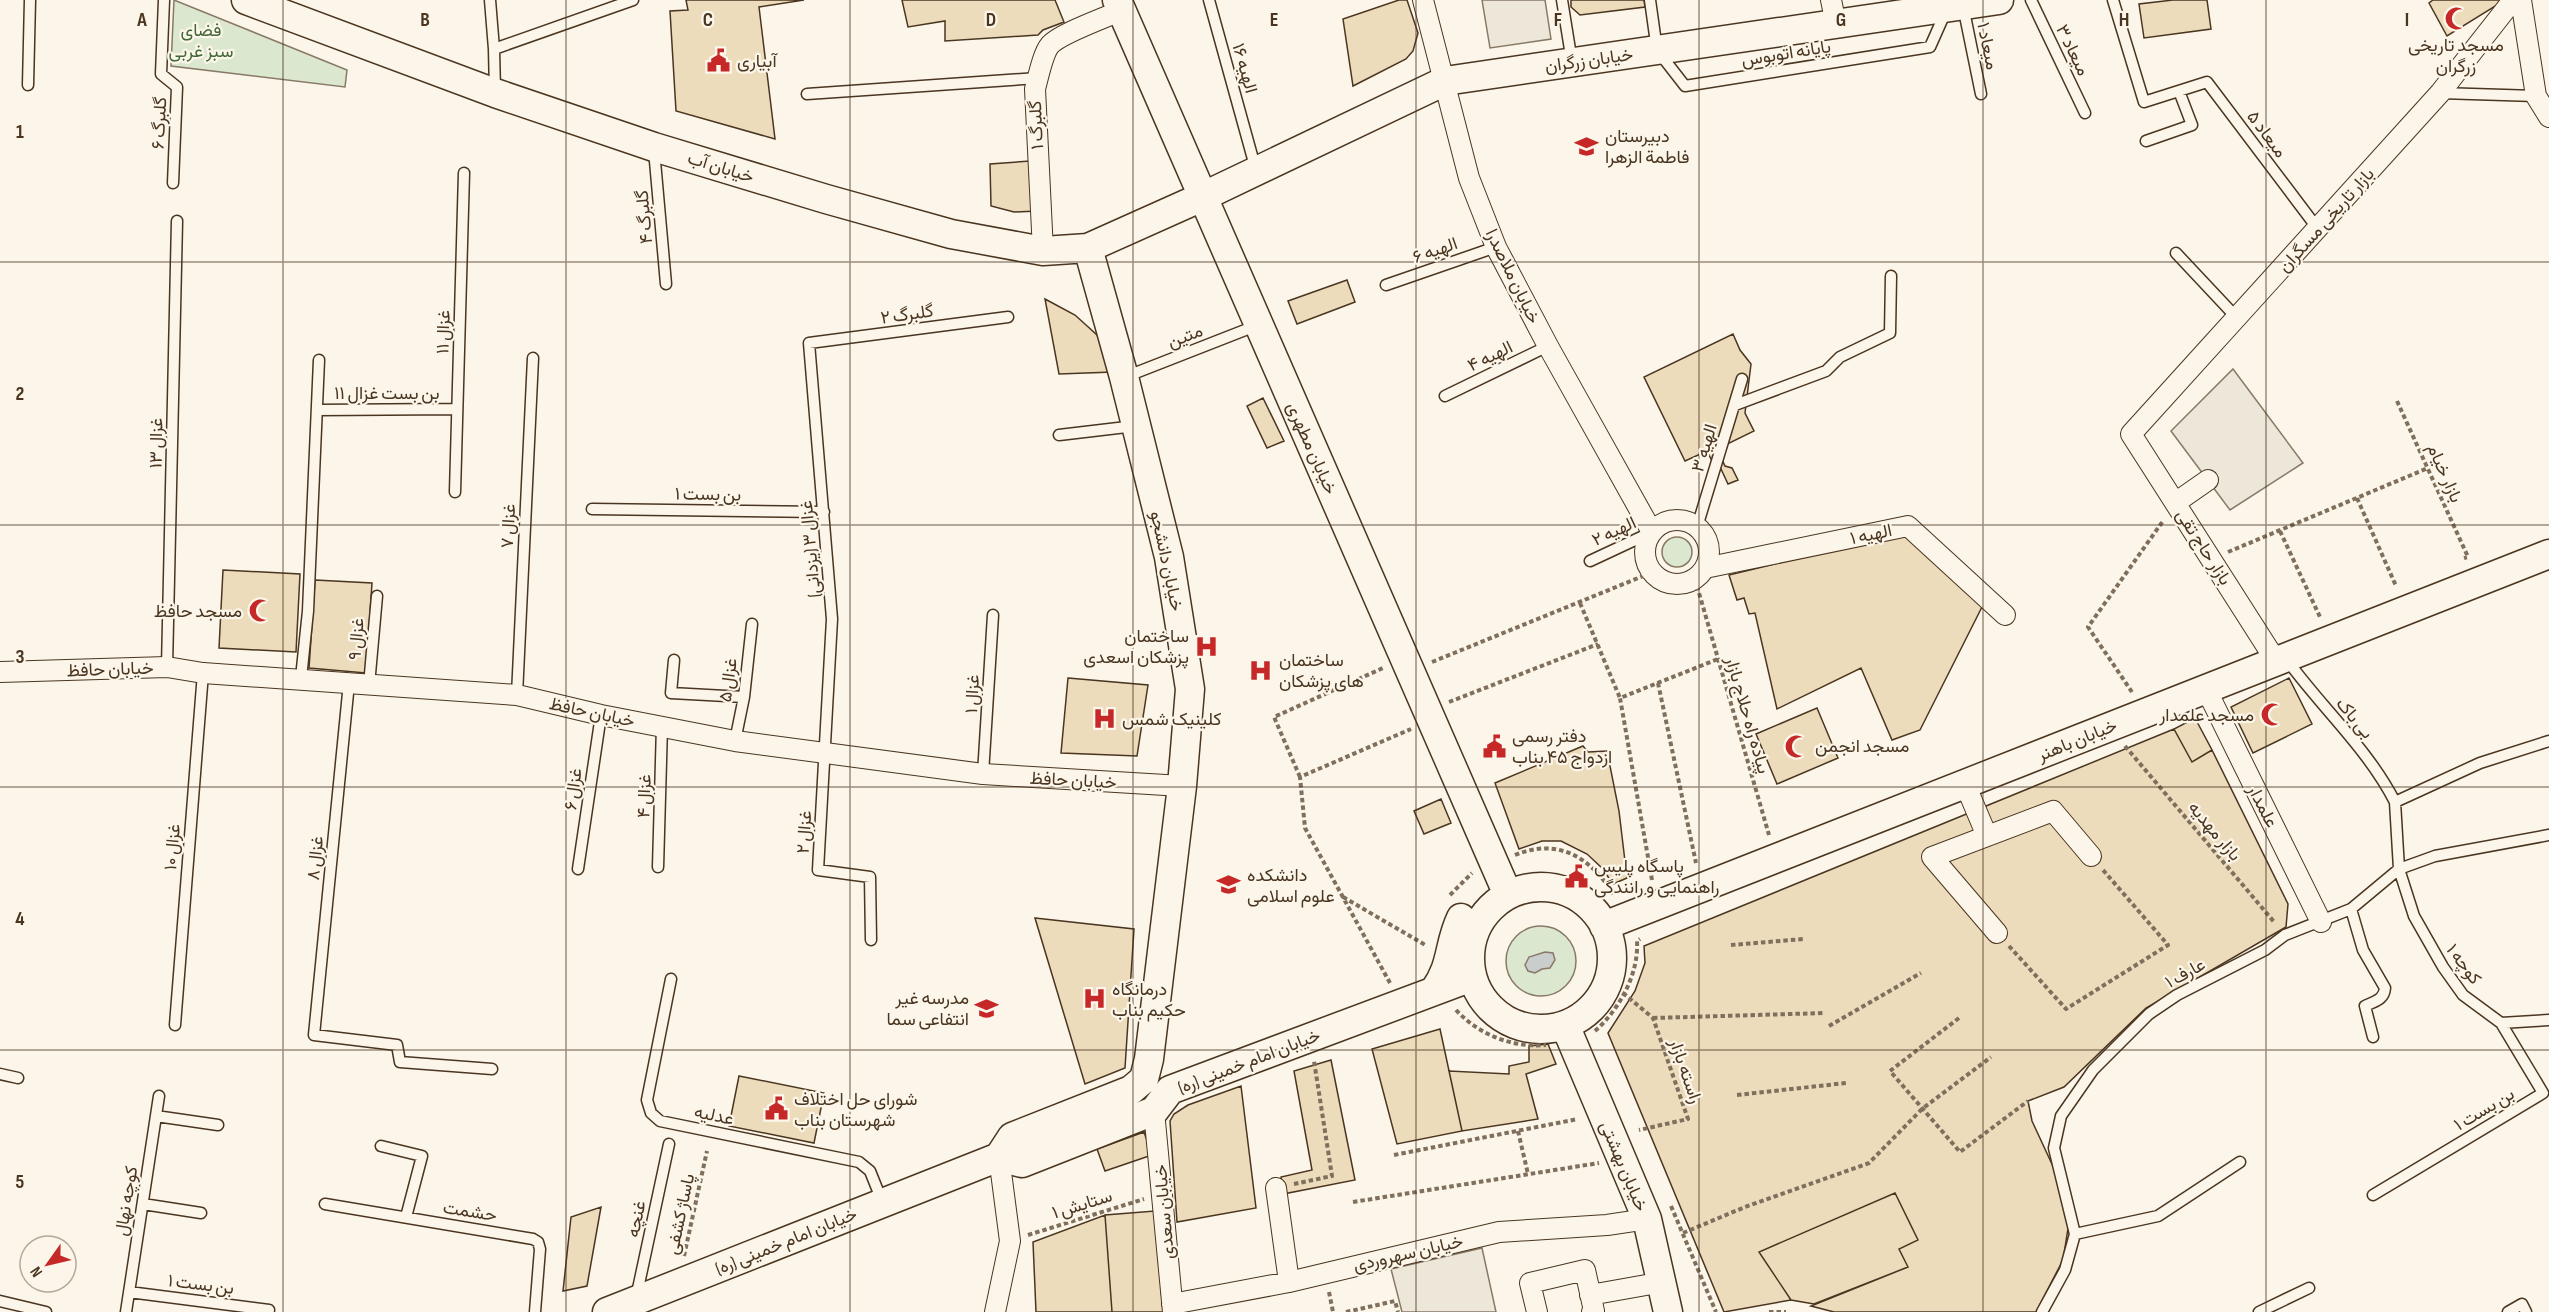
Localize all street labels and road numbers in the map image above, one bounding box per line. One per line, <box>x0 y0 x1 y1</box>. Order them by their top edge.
street label: میعاد ۱ <box>1972 21 2003 72</box>
street label: میعاد ۳ <box>2051 21 2094 79</box>
street label: پایانه اتوبوس <box>1740 36 1832 72</box>
street label: الهیه ۱۶ <box>1227 41 1262 96</box>
street label: خیابان زرگران <box>1544 44 1635 77</box>
street label: گلبرگ ۶ <box>148 96 171 150</box>
street label: گلبرگ ۱ <box>1025 100 1048 150</box>
street label: میعاد ۵ <box>2242 107 2291 162</box>
street label: خیابان آب <box>685 147 757 188</box>
street label: بازار تاریخی مسگران <box>2274 164 2379 277</box>
street label: گلبرگ ۴ <box>632 189 657 245</box>
street label: خیابان ملاصدرا <box>1481 226 1544 327</box>
street label: الهیه ۶ <box>1410 233 1460 268</box>
street label: گلبرگ ۲ <box>879 300 935 329</box>
street label: غزال ۱۱ <box>432 310 455 354</box>
street label: متین <box>1165 320 1206 353</box>
street label: الهیه ۴ <box>1464 337 1516 376</box>
street label: بن بست غزال ۱۱ <box>334 383 440 404</box>
street label: خیابان مطهری <box>1282 399 1341 498</box>
street label: غزال ۱۳ <box>146 417 167 469</box>
street label: الهیه ۳ <box>1687 422 1722 475</box>
street label: بازار خیام <box>2421 441 2467 506</box>
street label: بن بست ۱ <box>675 483 741 506</box>
street label: غزال ۳ (یزدانی) <box>796 499 825 598</box>
street label: غزال ۷ <box>497 503 520 549</box>
street label: بازار حاج تقی <box>2170 505 2236 590</box>
street label: خیابان دانشجو <box>1146 509 1187 613</box>
street label: الهیه ۲ <box>1589 512 1640 551</box>
street label: الهیه ۱ <box>1848 520 1894 549</box>
street label: غزال ۹ <box>344 617 369 661</box>
street label: پیاده راه حلاج بازار <box>1720 653 1774 776</box>
street label: خیابان حافظ <box>66 657 154 682</box>
street label: غزال ۵ <box>715 657 742 703</box>
street label: غزال ۱ <box>961 674 984 714</box>
street label: خیابان حافظ <box>547 693 637 732</box>
street label: بی باک <box>2331 693 2378 743</box>
street label: خیابان باهنر <box>2033 715 2120 766</box>
street label: غزال ۶ <box>560 767 587 812</box>
street label: خیابان حافظ <box>1029 768 1117 793</box>
street label: غزال ۴ <box>633 774 656 818</box>
street label: علمدار <box>2242 780 2282 831</box>
street label: بازار مهدیه <box>2184 797 2246 865</box>
street label: غزال ۲ <box>793 810 816 854</box>
street label: غزال ۱۰ <box>160 823 185 871</box>
street label: غزال ۸ <box>303 835 328 881</box>
street label: کوچه ۱ <box>2441 940 2486 989</box>
street label: عارف ۱ <box>2161 954 2209 993</box>
street label: خیابان امام خمینی (ره) <box>1175 1025 1324 1099</box>
street label: راسته بازار <box>1664 1035 1706 1107</box>
street label: بن بست ۱ <box>2450 1083 2518 1136</box>
street label: عدلیه <box>692 1101 736 1130</box>
street label: خیابان بهشتی <box>1595 1118 1652 1214</box>
street label: خیابان سعدی <box>1150 1164 1179 1260</box>
street label: کوچه نهال <box>111 1165 143 1238</box>
street label: پاساژ کشفی <box>662 1172 700 1257</box>
street label: ستایش ۱ <box>1050 1185 1115 1224</box>
street label: حشمت <box>441 1197 498 1226</box>
street label: غنچه <box>622 1199 652 1240</box>
street label: خیابان امام خمینی (ره) <box>712 1203 860 1280</box>
street label: خیابان سهروردی <box>1351 1231 1465 1276</box>
street label: بن بست ۱ <box>167 1270 235 1299</box>

